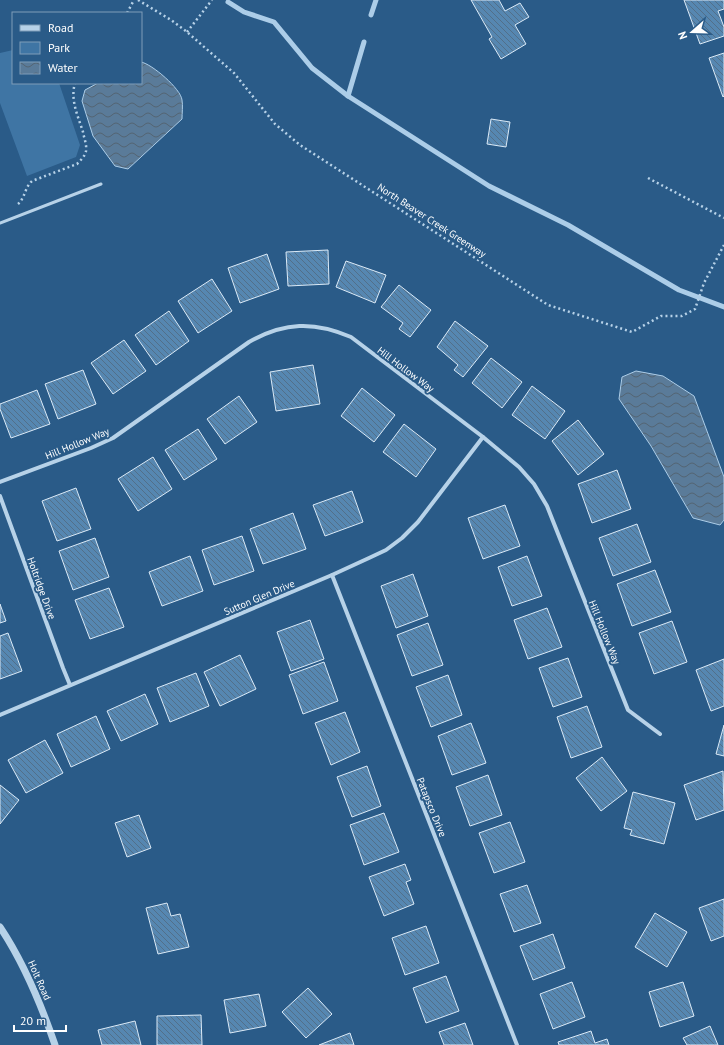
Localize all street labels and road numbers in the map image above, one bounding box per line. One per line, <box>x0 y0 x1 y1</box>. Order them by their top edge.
street label: North Beaver Creek Greenway <box>375 180 489 261</box>
street label: Hill Hollow Way <box>375 344 437 395</box>
street label: Hill Hollow Way <box>43 425 112 462</box>
street label: Holtridge Drive <box>24 555 59 621</box>
street label: Sutton Glen Drive <box>222 577 297 618</box>
street label: Hill Hollow Way <box>586 598 623 667</box>
street label: Patapsco Drive <box>414 776 449 839</box>
street label: Holt Road <box>25 958 54 1002</box>

